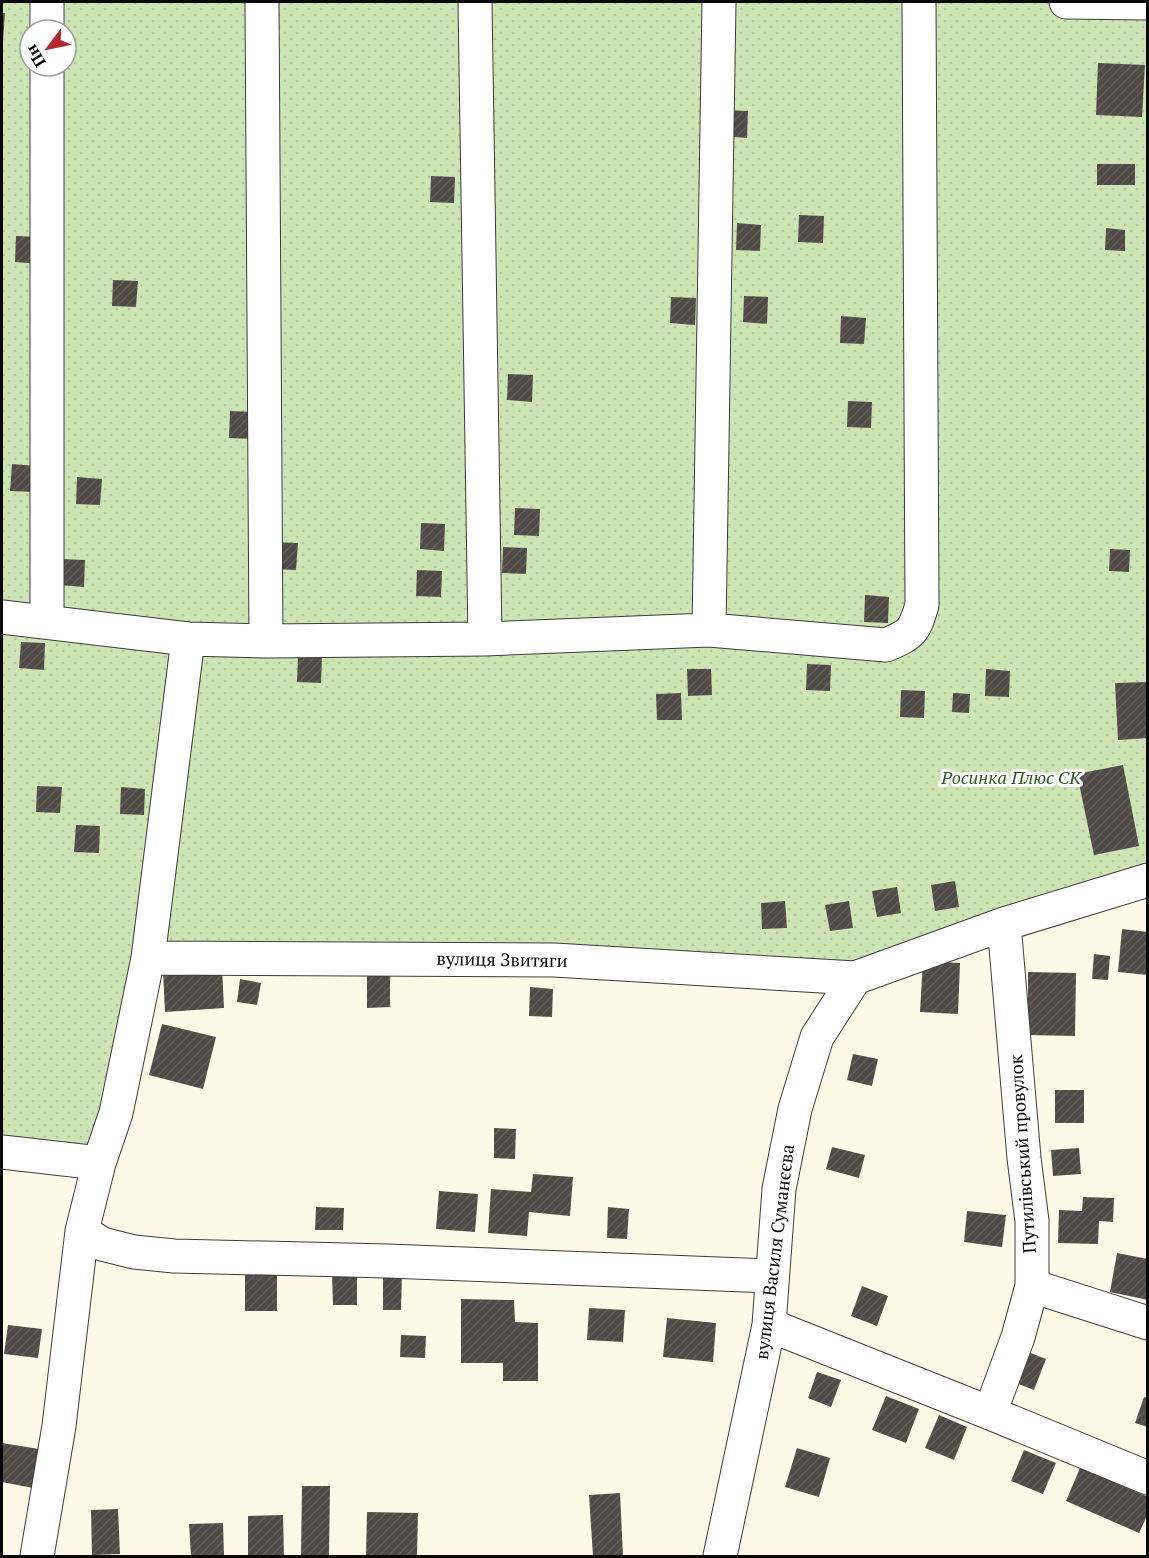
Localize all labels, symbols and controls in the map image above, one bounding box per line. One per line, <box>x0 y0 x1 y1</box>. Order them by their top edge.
north arrow <box>18 18 78 78</box>
text: Пн <box>20 40 51 71</box>
park label: Росинка Плюс СК <box>940 765 1082 789</box>
street label: вулиця Звитяги <box>436 946 568 972</box>
street label: Путилівський провулок <box>1003 1054 1041 1254</box>
street label: вулиця Василя Суманєєва <box>749 1143 799 1361</box>

